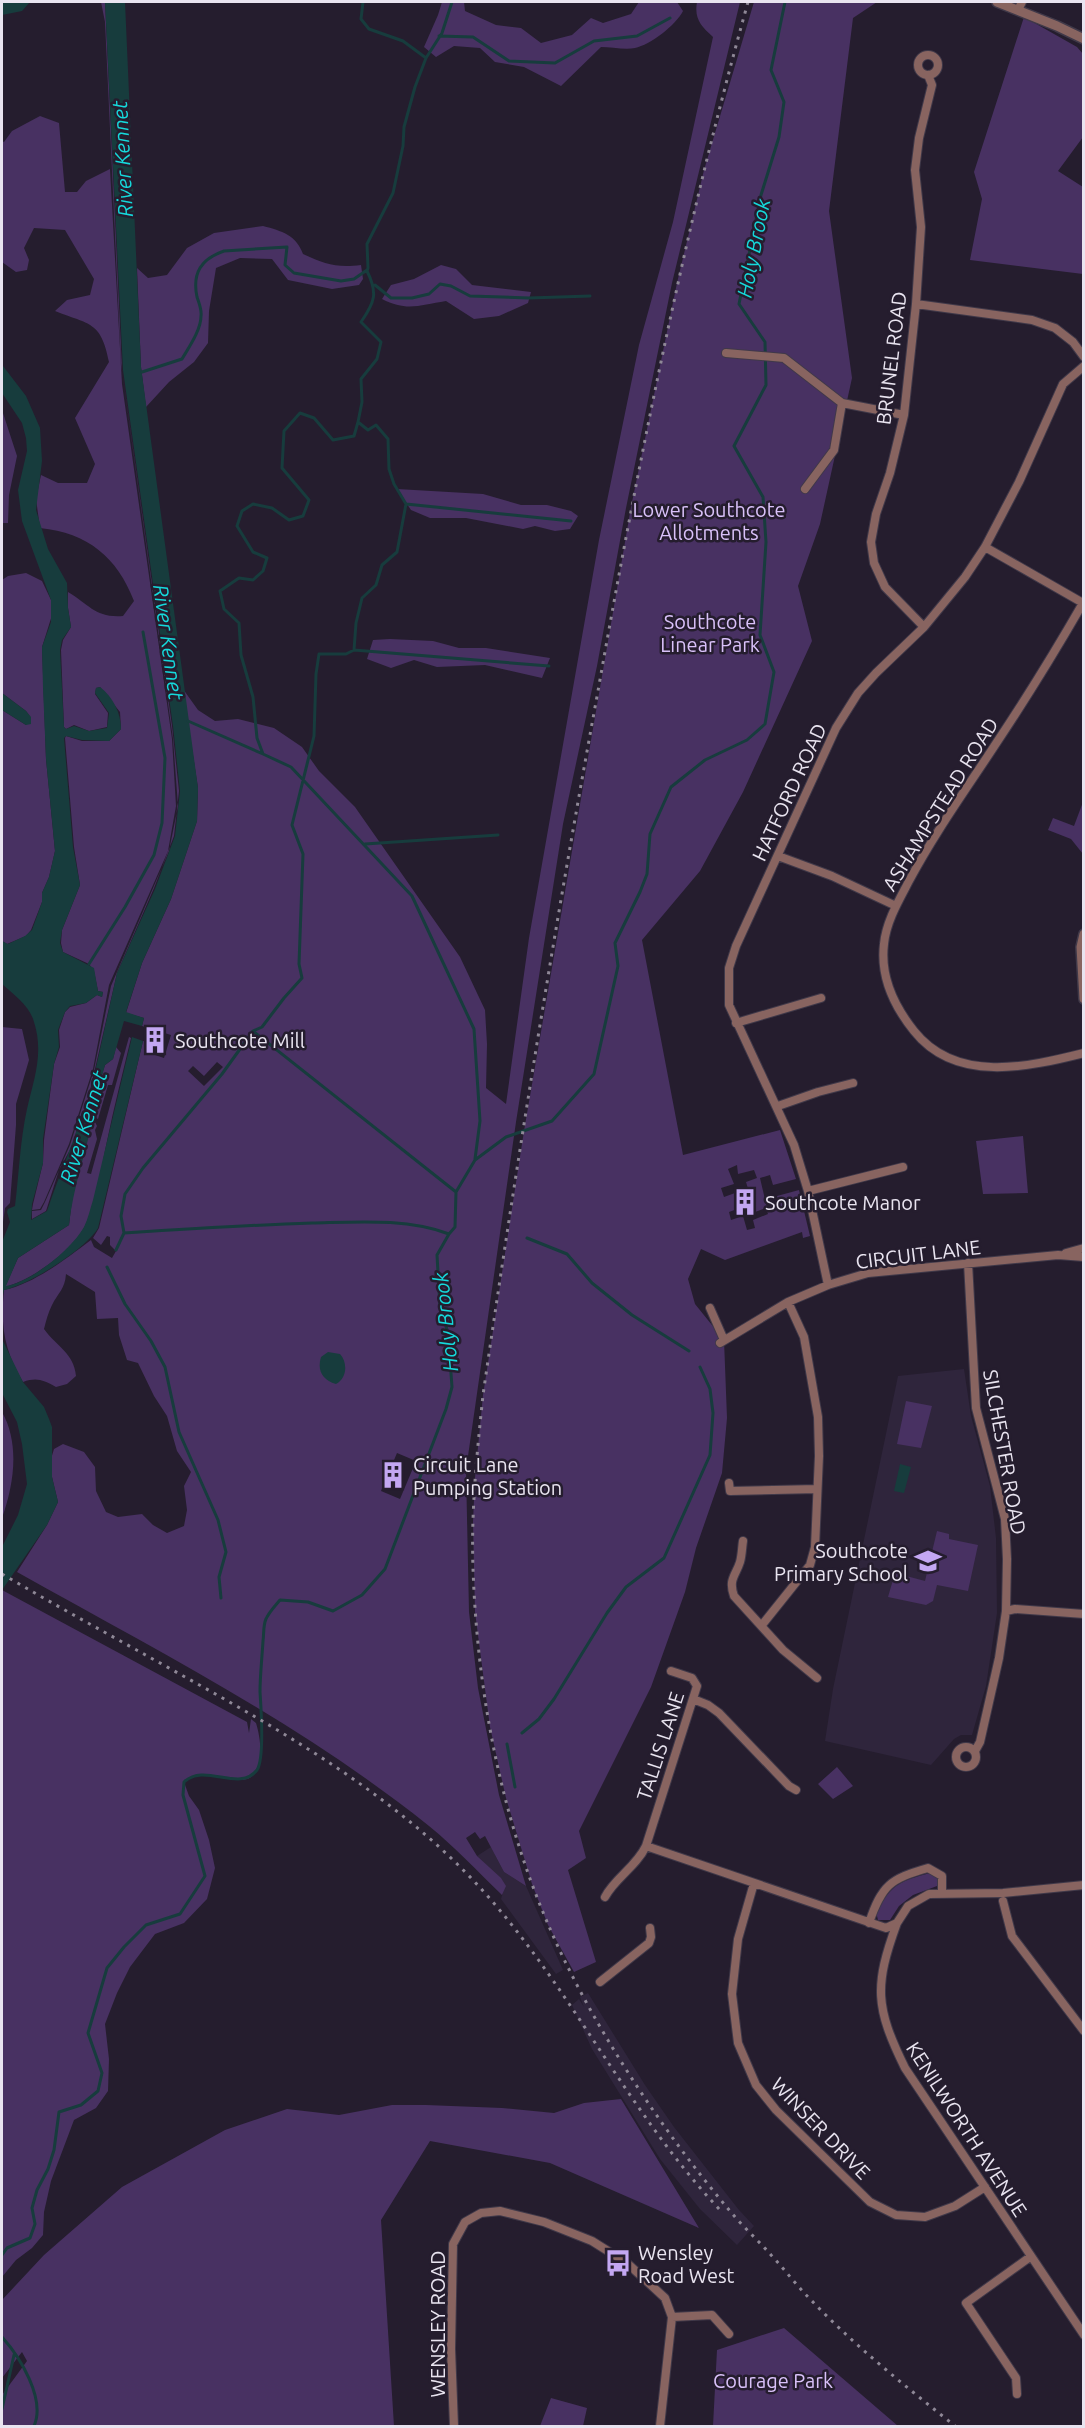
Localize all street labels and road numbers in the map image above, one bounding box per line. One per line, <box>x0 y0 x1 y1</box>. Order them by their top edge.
street label: BRUNEL ROAD <box>871 290 911 426</box>
street label: ASHAMPSTEAD ROAD <box>877 713 1003 895</box>
street label: HATFORD ROAD <box>747 720 831 864</box>
street label: CIRCUIT LANE <box>854 1235 982 1273</box>
street label: SILCHESTER ROAD <box>979 1368 1031 1536</box>
street label: TALLIS LANE <box>632 1689 688 1803</box>
street label: KENILWORTH AVENUE <box>902 2037 1032 2221</box>
street label: WINSER DRIVE <box>767 2072 875 2184</box>
street label: WENSLEY ROAD <box>426 2251 449 2397</box>

